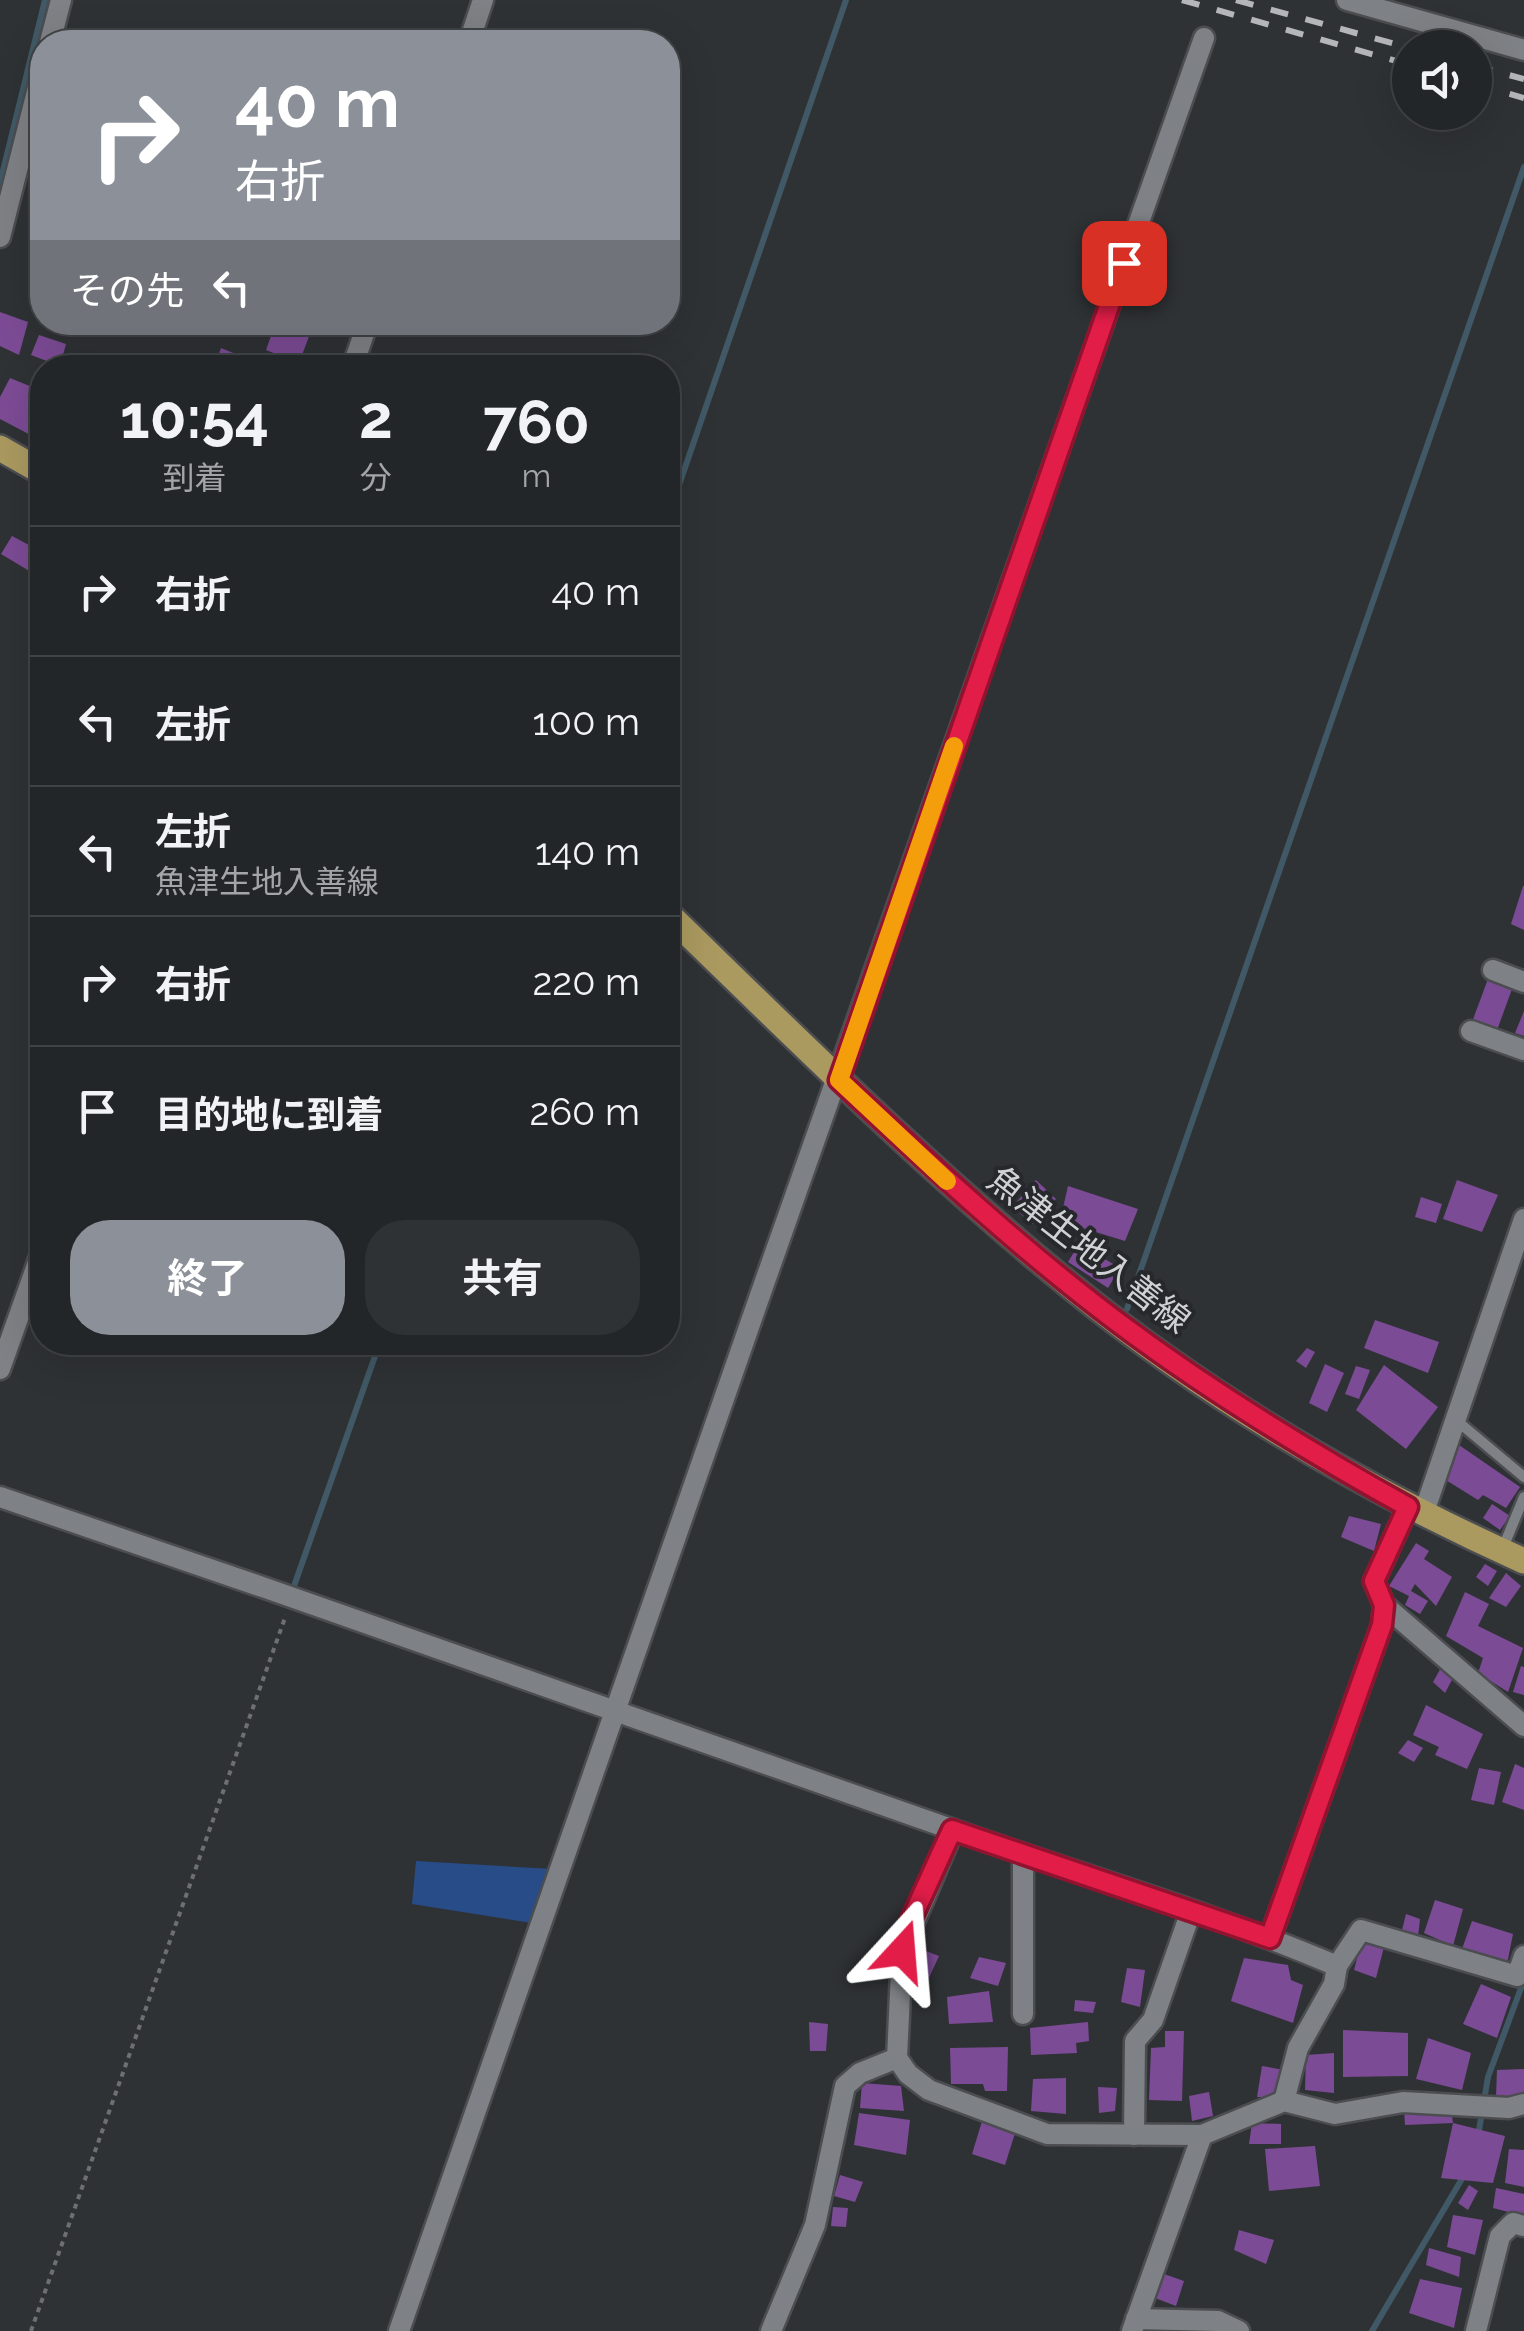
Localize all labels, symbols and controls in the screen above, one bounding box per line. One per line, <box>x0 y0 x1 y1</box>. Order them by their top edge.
map controls <box>1392 30 1492 130</box>
button: sound <box>1392 30 1492 130</box>
text: 40 m <box>235 61 400 143</box>
icon: right <box>70 70 200 200</box>
text: 右折 <box>235 155 325 208</box>
pin <box>1082 221 1167 306</box>
icon: arrive <box>1097 236 1152 291</box>
icon: left <box>204 260 259 315</box>
text: その先 <box>70 268 184 313</box>
text: 10:54 <box>120 382 269 452</box>
text: 2 <box>359 382 393 452</box>
text: 760 <box>483 387 590 457</box>
text: m <box>522 457 551 494</box>
text: 到着 <box>162 459 227 496</box>
text: 分 <box>360 459 392 496</box>
icon: right <box>70 564 125 619</box>
text: 40 m <box>551 569 640 614</box>
text: 右折 <box>155 572 231 617</box>
icon: left <box>70 694 125 749</box>
text: 100 m <box>533 699 640 744</box>
text: 左折 <box>155 702 231 747</box>
text: 左折 <box>155 809 231 854</box>
icon: left <box>70 824 125 879</box>
text: 140 m <box>535 829 640 874</box>
text: 魚津生地入善線 <box>155 863 379 900</box>
icon: right <box>70 954 125 1009</box>
text: 220 m <box>533 959 640 1004</box>
text: 右折 <box>155 962 231 1007</box>
icon: arrive <box>70 1084 125 1139</box>
text: 260 m <box>529 1089 640 1134</box>
text: 目的地に到着 <box>155 1092 383 1137</box>
street label: 魚津生地入善線 <box>980 1158 1198 1341</box>
button: 終了 <box>70 1220 345 1335</box>
button: 共有 <box>365 1220 640 1335</box>
position arrow <box>850 1899 954 2003</box>

